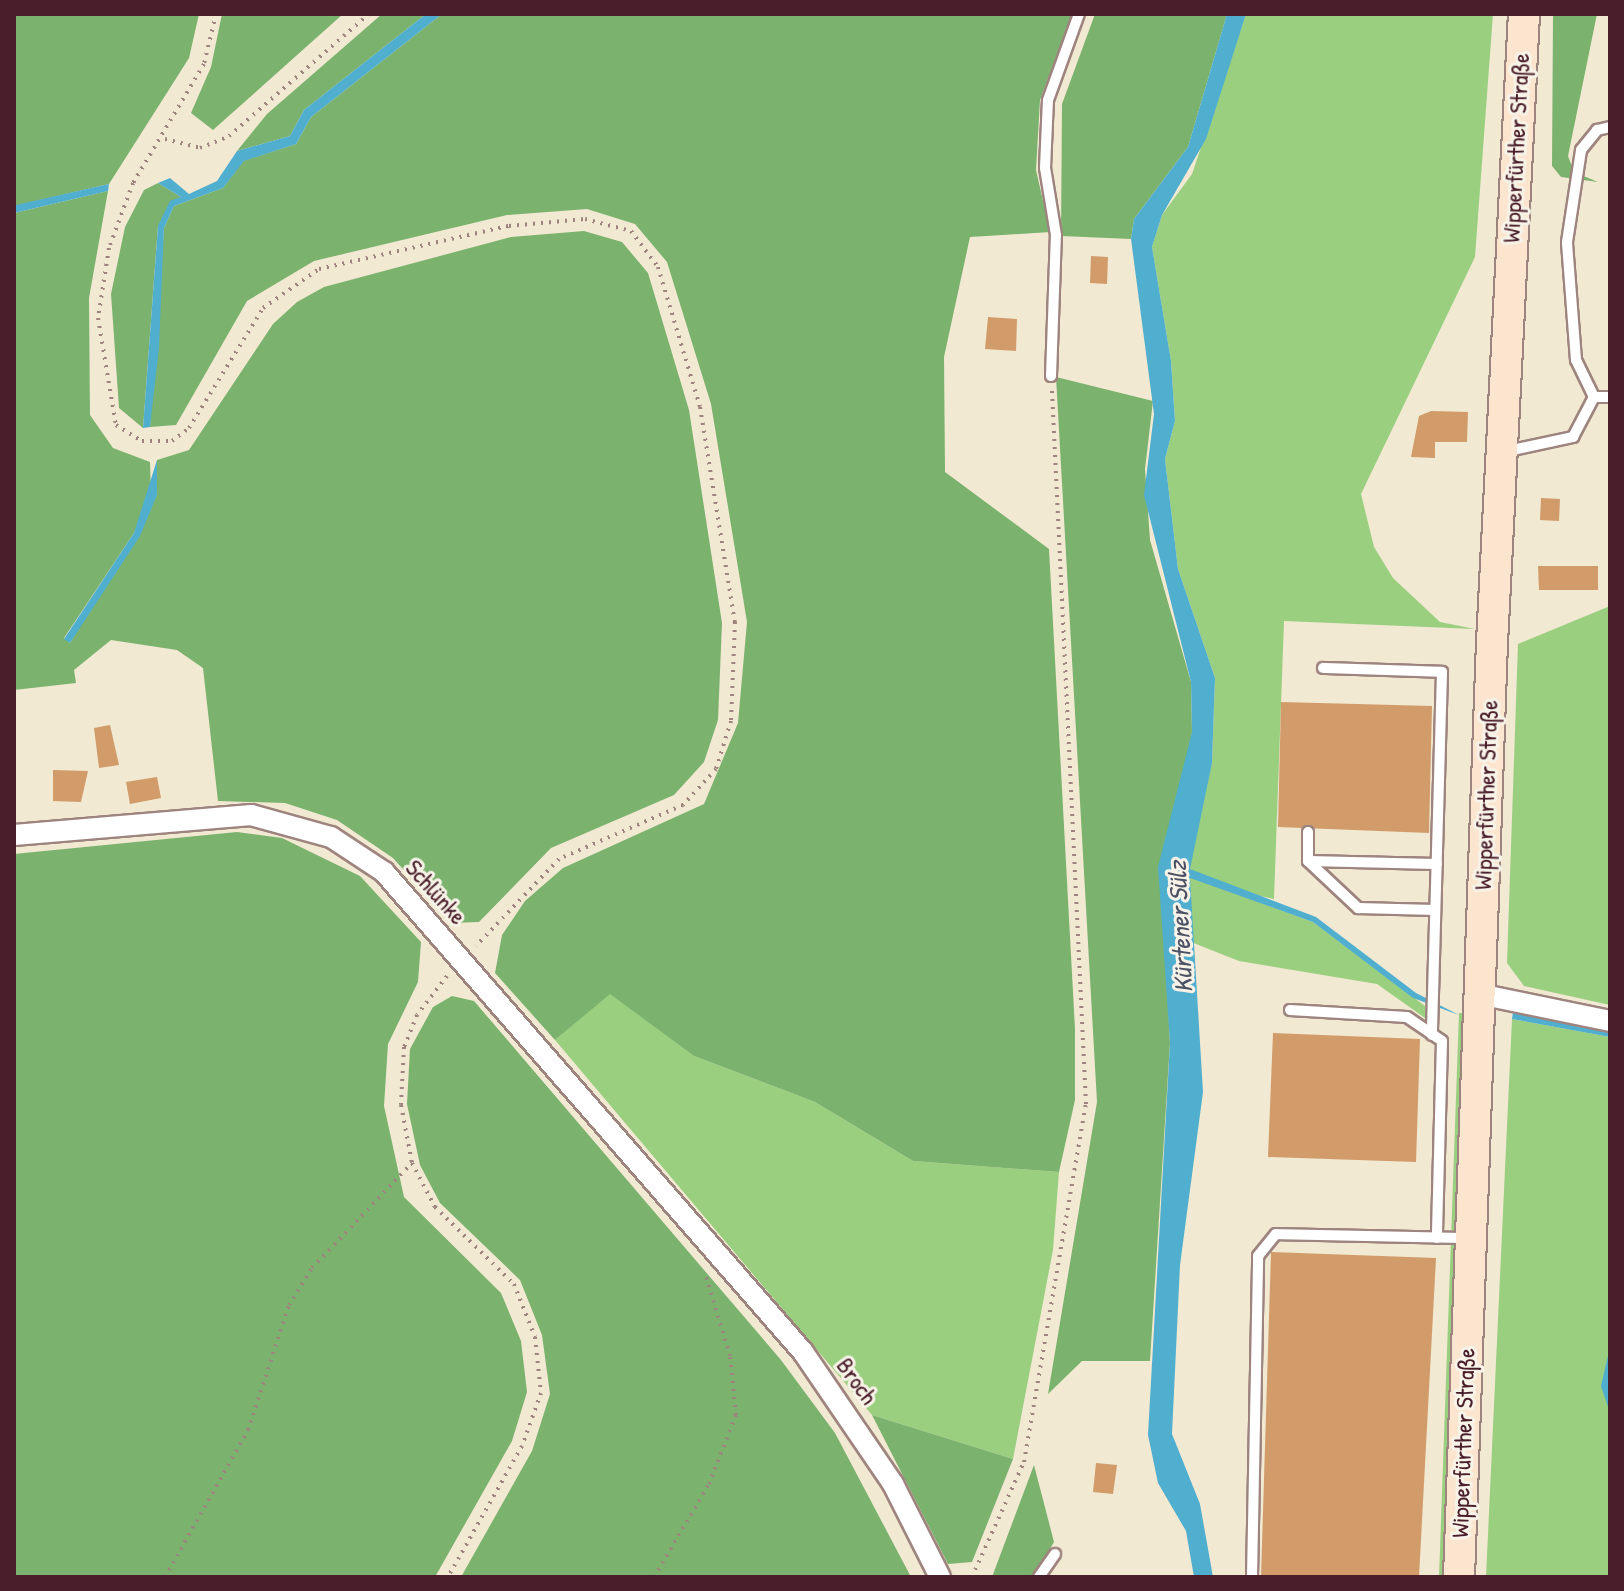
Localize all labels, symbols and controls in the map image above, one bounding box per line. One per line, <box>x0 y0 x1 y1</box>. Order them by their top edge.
street label: Wipperfürther Straße <box>1497 52 1535 244</box>
street label: Wipperfürther Straße <box>1468 700 1504 890</box>
street label: Schlünke <box>400 854 472 930</box>
water label: Kürtener Sülz <box>1161 860 1199 994</box>
street label: Wipperfürther Straße <box>1445 1348 1481 1538</box>
street label: Broch <box>831 1352 883 1410</box>

